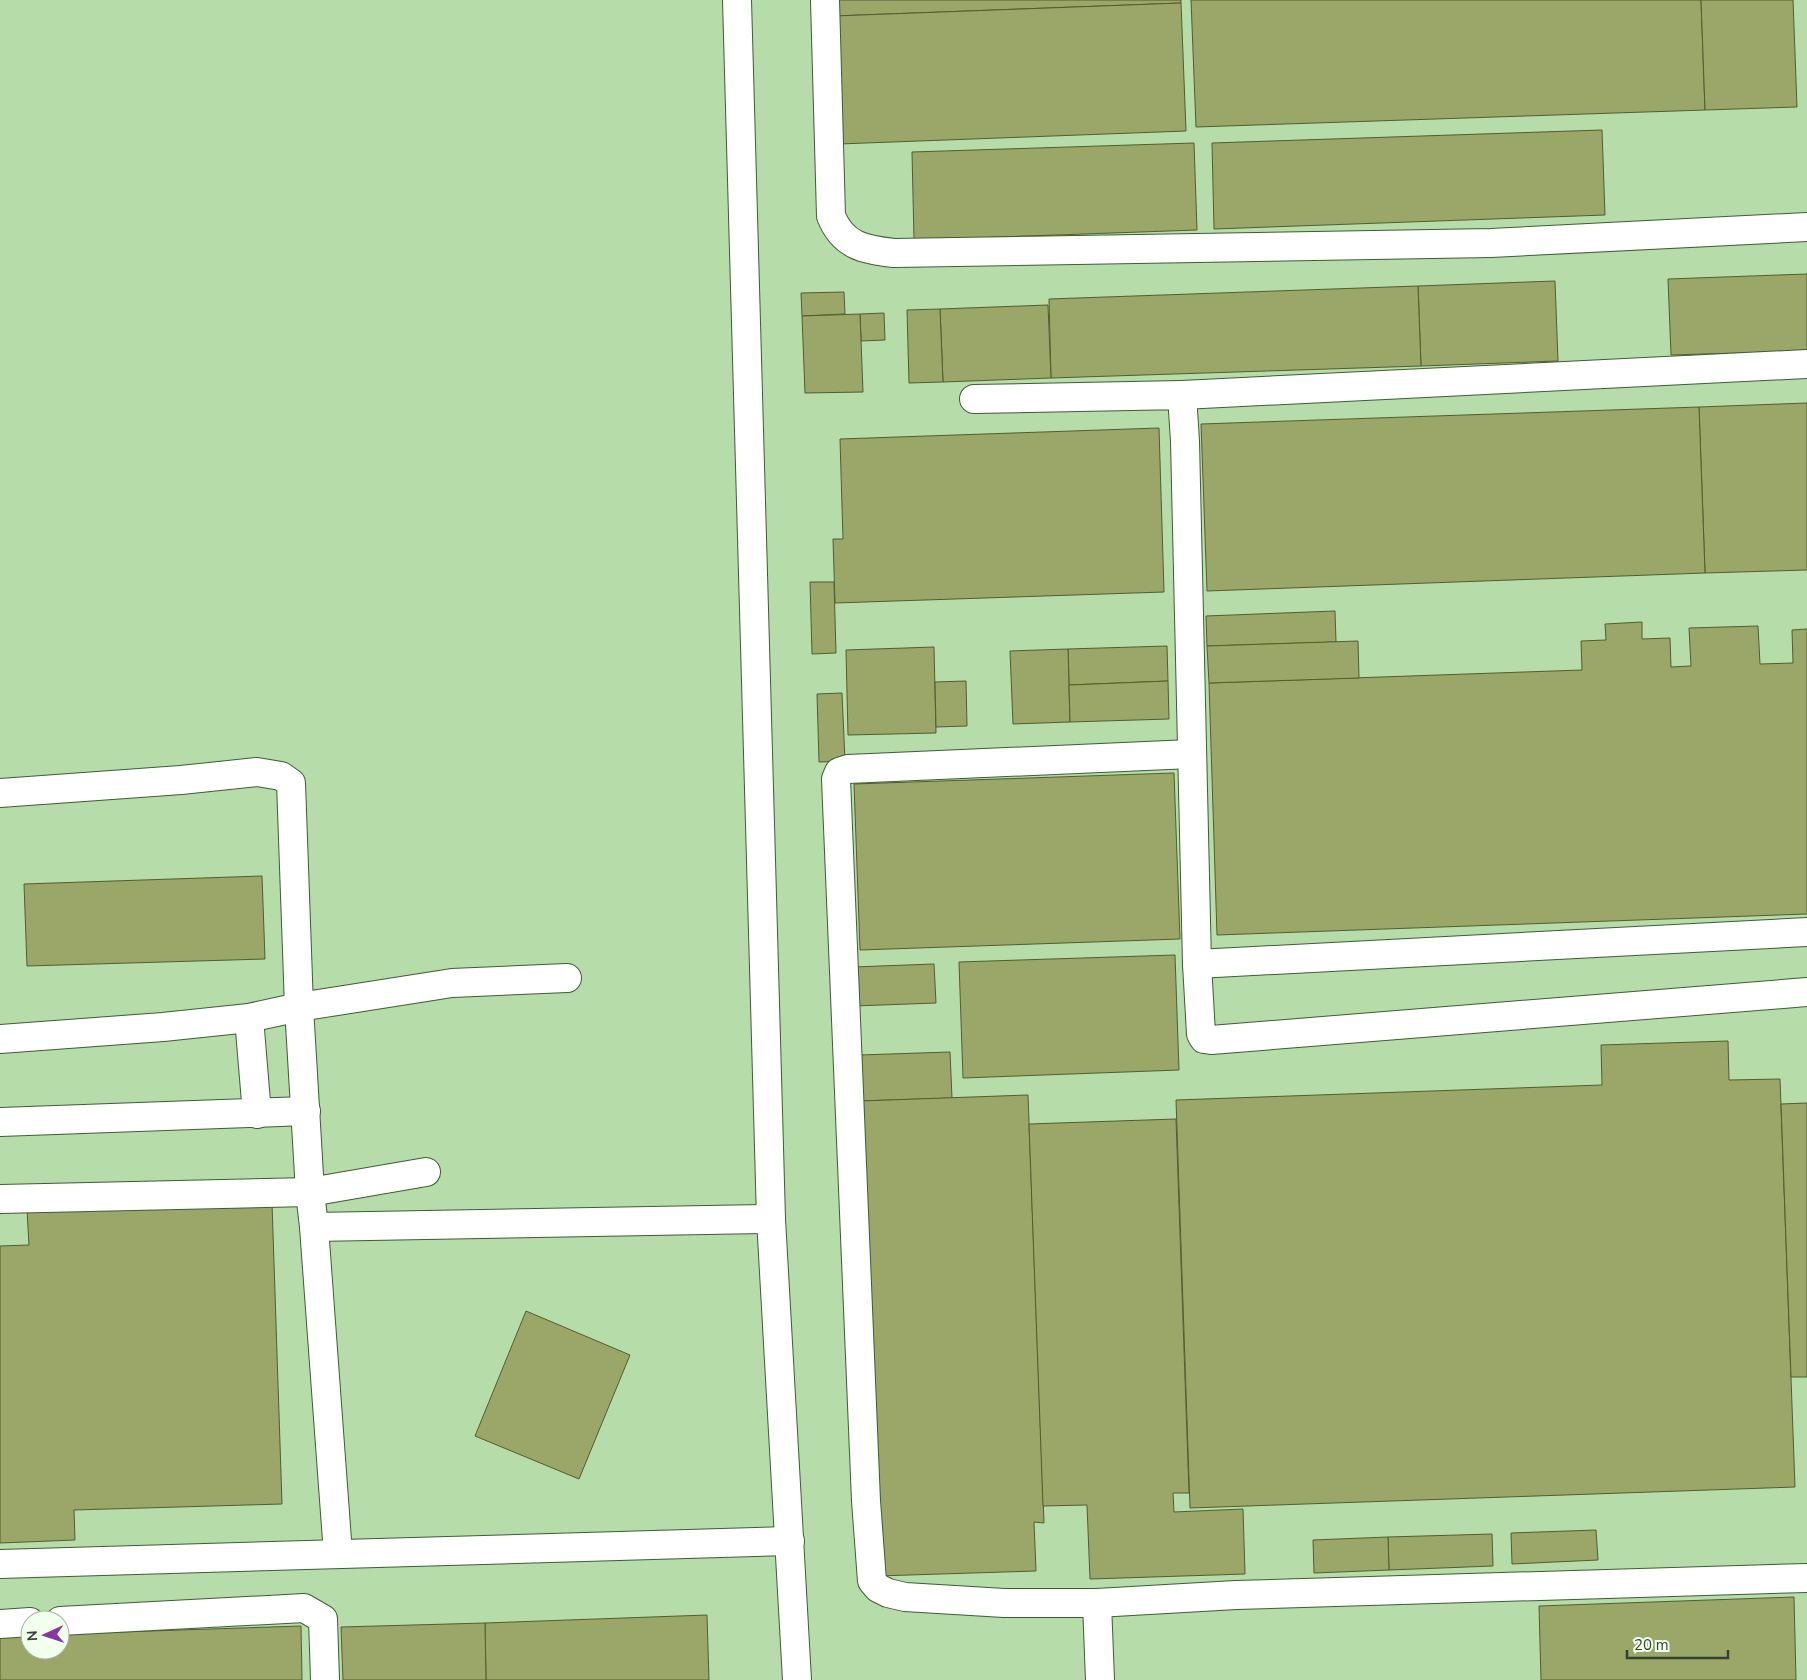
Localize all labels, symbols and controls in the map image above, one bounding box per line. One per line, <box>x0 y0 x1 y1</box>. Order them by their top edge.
north arrow <box>20 1610 70 1660</box>
scale bar <box>1627 1628 1728 1660</box>
text: N <box>23 1630 42 1641</box>
text: 20 m <box>1634 1635 1669 1655</box>

